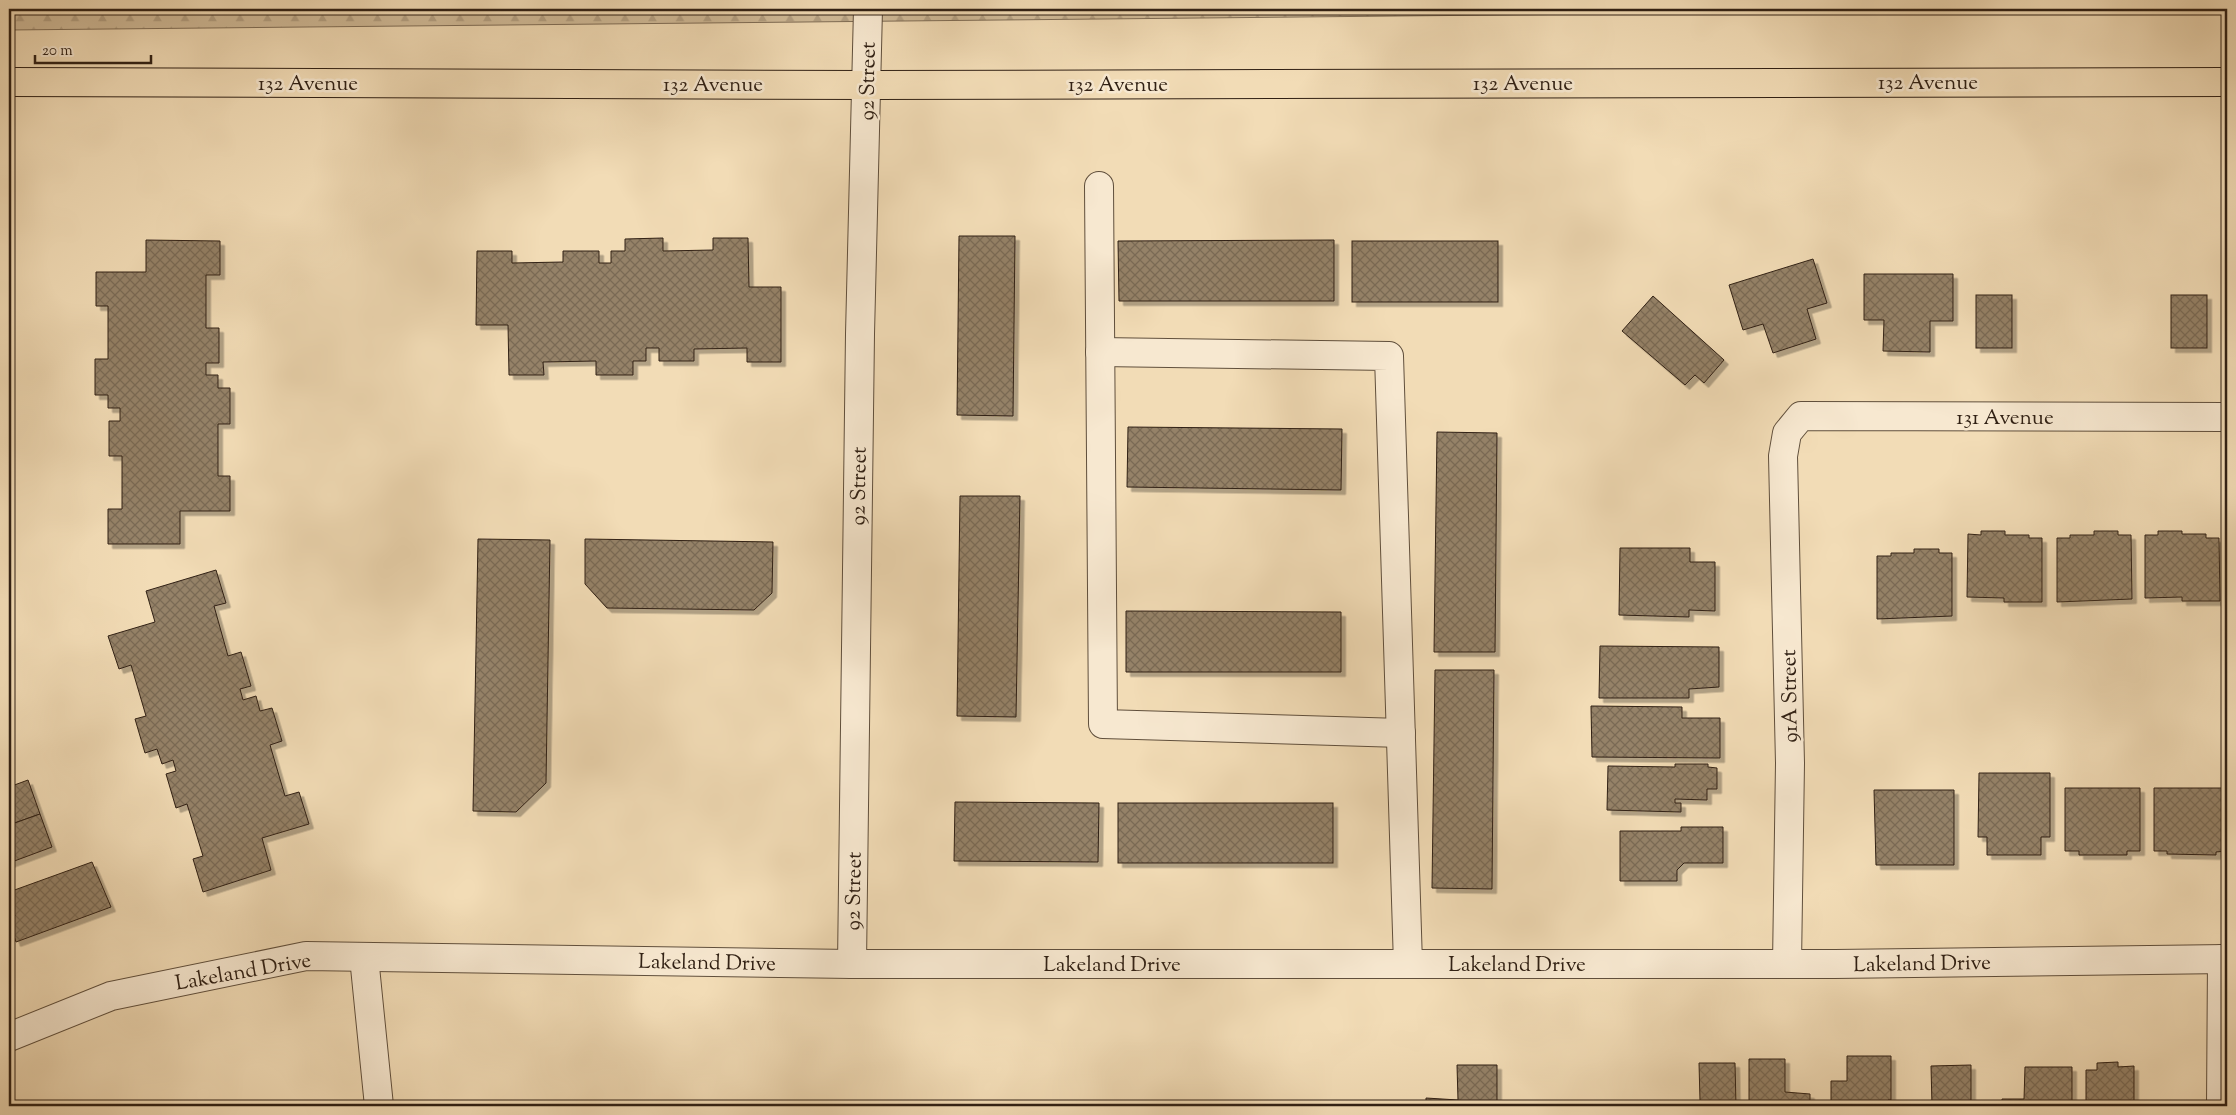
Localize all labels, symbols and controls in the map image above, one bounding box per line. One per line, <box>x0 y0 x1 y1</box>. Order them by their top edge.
scale bar <box>35 32 151 64</box>
text: 20 m <box>42 41 73 62</box>
street label: 92 Street <box>853 41 885 121</box>
street label: 132 Avenue <box>1878 69 1978 99</box>
street label: 132 Avenue <box>258 70 358 100</box>
street label: 132 Avenue <box>1473 70 1573 100</box>
street label: 132 Avenue <box>663 71 763 101</box>
street label: 132 Avenue <box>1068 71 1168 101</box>
street label: 131 Avenue <box>1956 404 2054 434</box>
street label: 92 Street <box>844 446 876 526</box>
street label: 91A Street <box>1775 649 1807 743</box>
street label: 92 Street <box>839 851 871 931</box>
street label: Lakeland Drive <box>173 946 314 1000</box>
street label: Lakeland Drive <box>638 948 776 980</box>
street label: Lakeland Drive <box>1853 949 1991 981</box>
street label: Lakeland Drive <box>1043 951 1181 981</box>
street label: Lakeland Drive <box>1448 951 1586 981</box>

